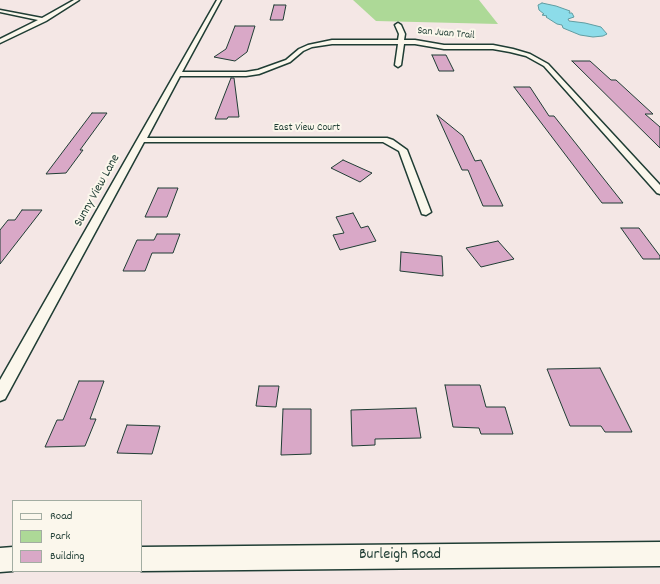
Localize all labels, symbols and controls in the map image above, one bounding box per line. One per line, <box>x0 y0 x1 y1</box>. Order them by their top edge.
street label: San Juan Trail <box>417 25 475 43</box>
street label: East View Court <box>274 121 340 135</box>
street label: Sunny View Lane <box>72 152 124 230</box>
legend <box>12 500 142 572</box>
text: Road <box>50 508 72 525</box>
text: Park <box>50 528 70 545</box>
street label: Burleigh Road <box>359 546 441 566</box>
text: Building <box>50 548 85 565</box>

